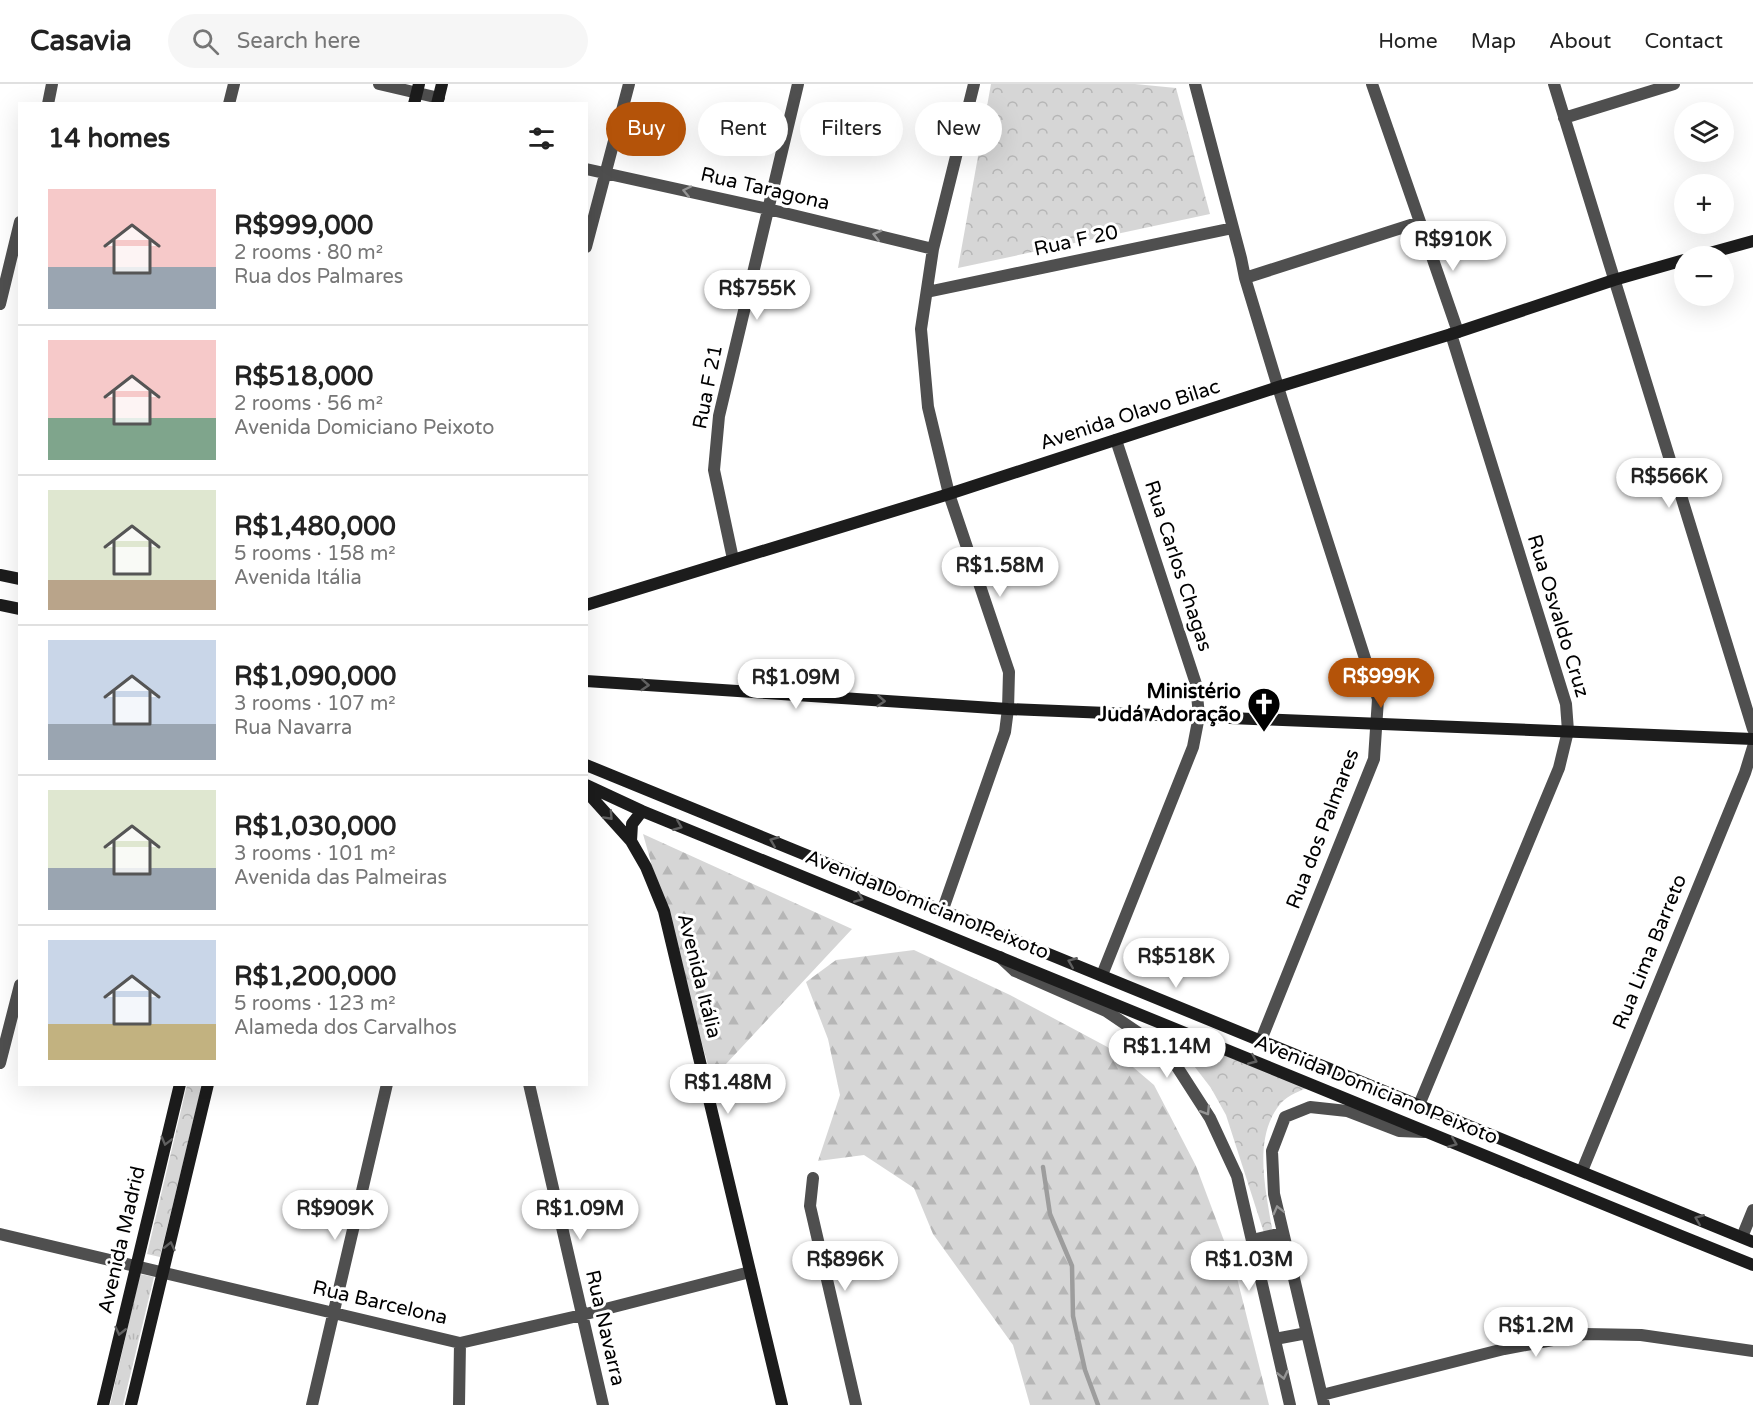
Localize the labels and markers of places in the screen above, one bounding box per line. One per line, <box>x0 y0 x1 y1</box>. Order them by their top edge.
pin: R$910K <box>1404 221 1502 272</box>
pin: R$755K <box>708 270 806 321</box>
pin: R$566K <box>1620 458 1718 509</box>
pin: R$1.58M <box>945 547 1055 598</box>
pin: R$999K <box>1332 658 1430 709</box>
pin: R$1.09M <box>741 659 851 710</box>
place label: Ministério Judá Adoração <box>1097 680 1241 727</box>
church icon: Ministério Judá Adoração <box>1246 686 1282 733</box>
pin: R$518K <box>1127 938 1225 989</box>
pin: R$1.14M <box>1112 1028 1222 1079</box>
pin: R$1.48M <box>673 1064 783 1115</box>
pin: R$909K <box>286 1190 384 1241</box>
pin: R$1.09M <box>525 1190 635 1241</box>
pin: R$896K <box>796 1241 894 1292</box>
pin: R$1.03M <box>1194 1241 1304 1292</box>
pin: R$1.2M <box>1487 1307 1585 1358</box>

